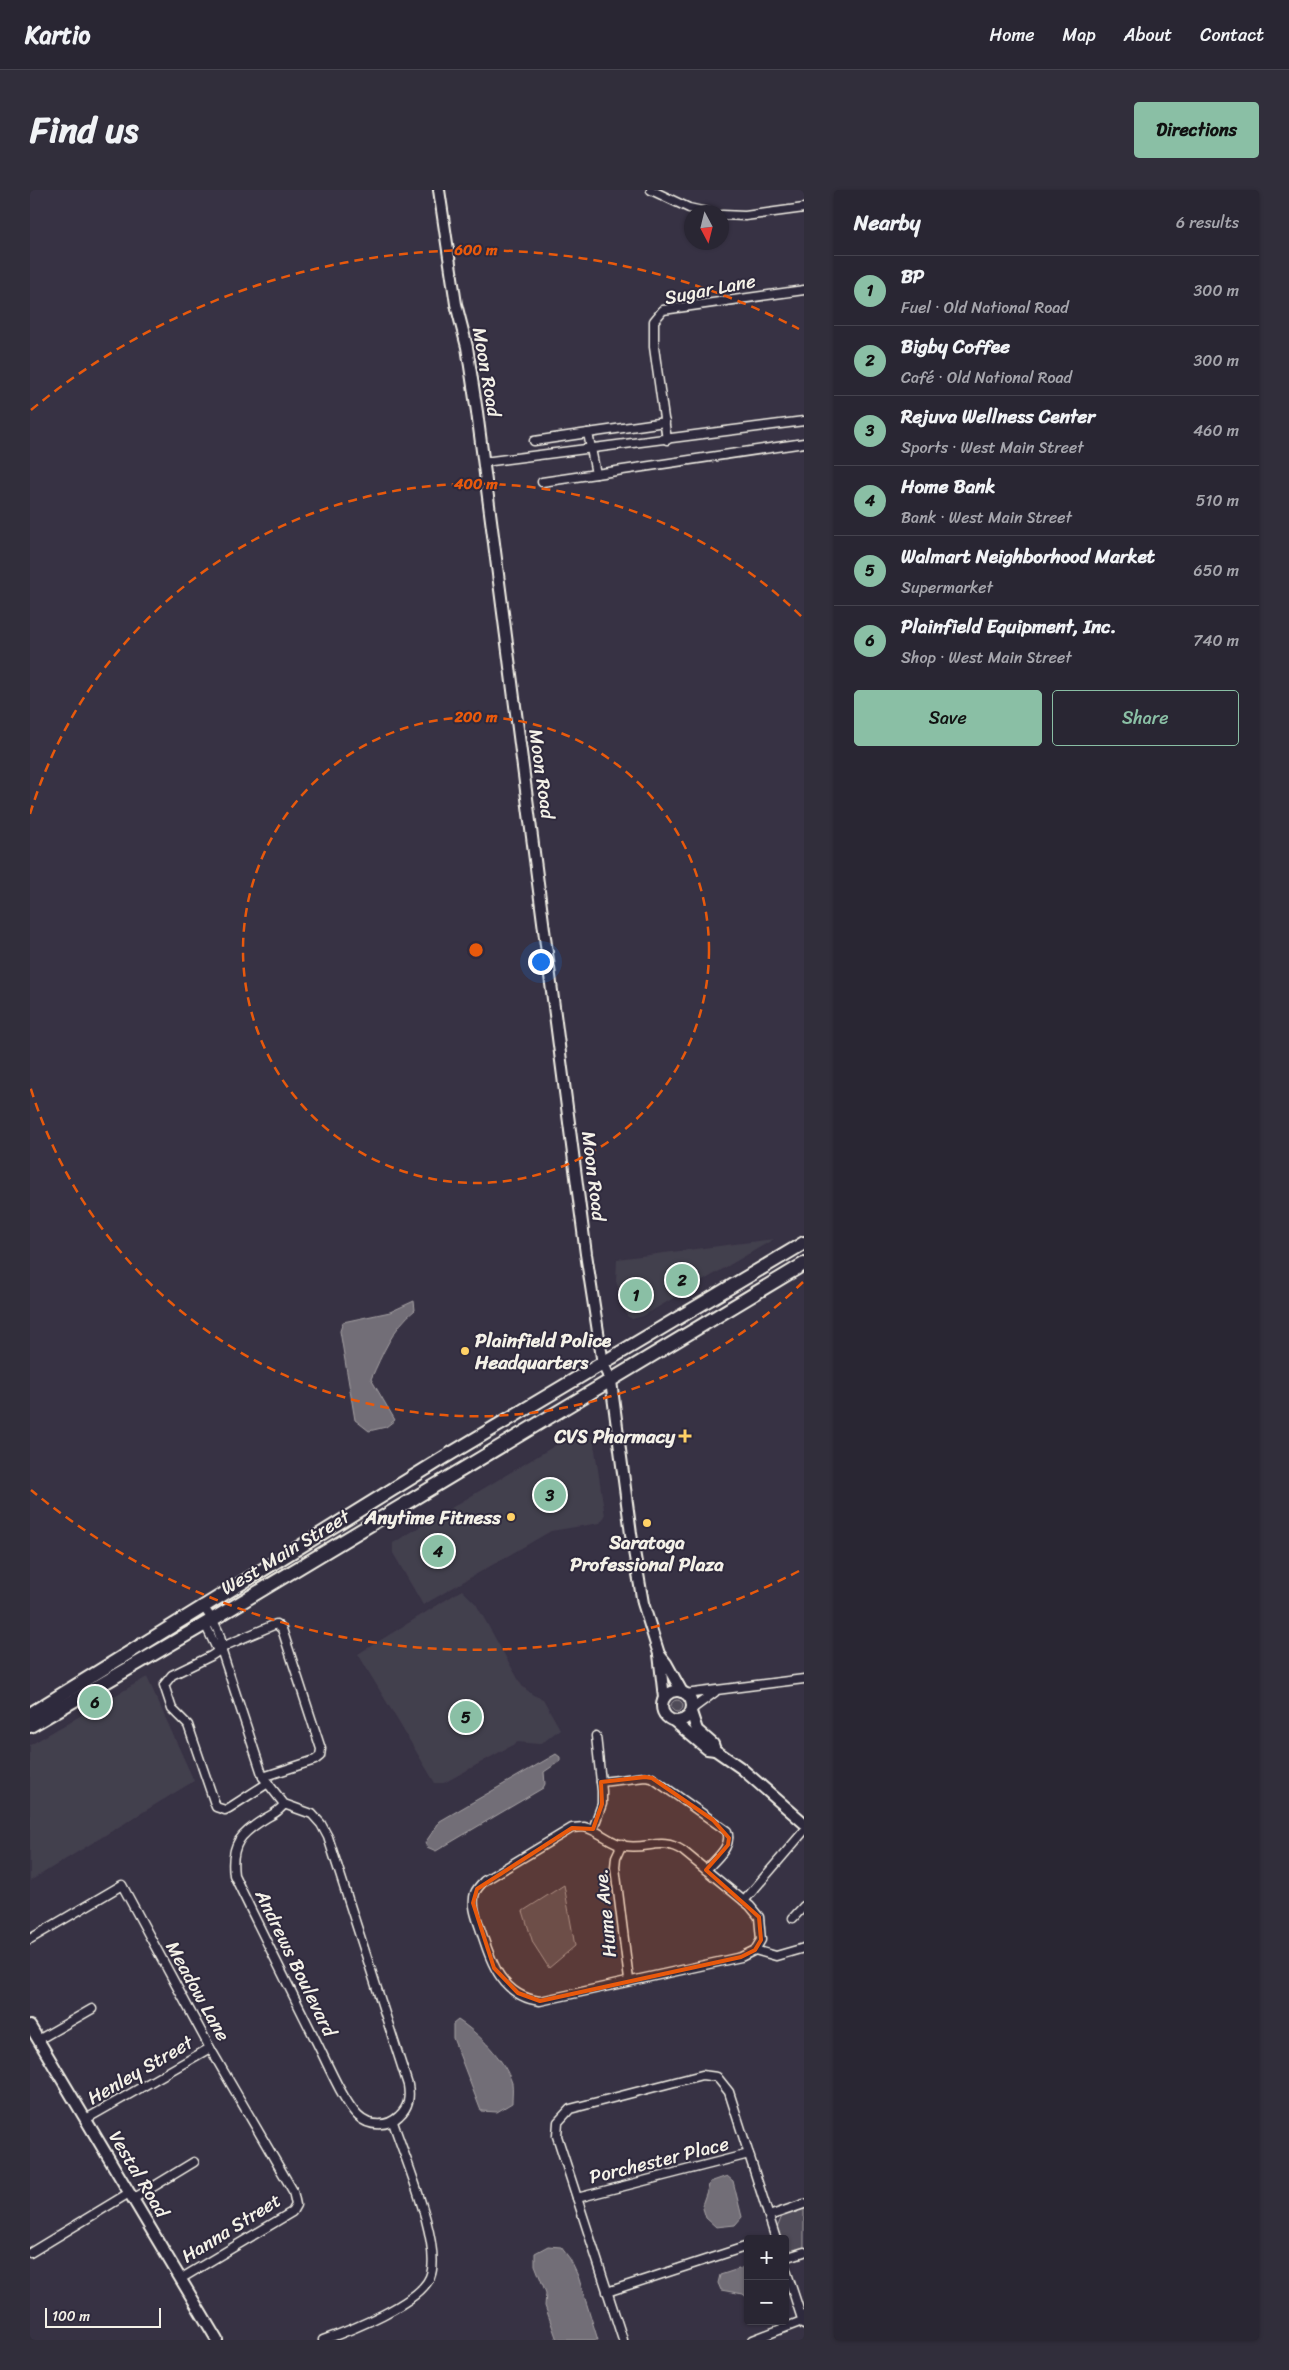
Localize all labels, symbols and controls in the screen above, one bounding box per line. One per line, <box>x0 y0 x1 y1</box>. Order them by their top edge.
text: Kartio <box>25 14 90 56</box>
text: Home <box>990 19 1035 51</box>
text: Map <box>1063 19 1096 51</box>
text: About <box>1124 19 1172 51</box>
text: Contact <box>1200 19 1264 51</box>
text: Find us <box>30 99 138 161</box>
button: Directions <box>1134 102 1259 158</box>
text: Nearby <box>854 204 920 242</box>
north arrow <box>684 205 729 250</box>
text: 6 results <box>1176 208 1239 237</box>
text: 600 m <box>454 237 498 263</box>
text: BP <box>901 260 924 293</box>
street label: Sugar Lane <box>662 264 759 314</box>
text: 1 <box>867 276 873 305</box>
text: 300 m <box>1194 276 1239 305</box>
text: Fuel · Old National Road <box>901 293 1069 322</box>
street label: Moon Road <box>463 325 511 420</box>
text: Bigby Coffee <box>901 330 1010 363</box>
text: 2 <box>865 346 875 375</box>
text: 300 m <box>1194 346 1239 375</box>
text: Café · Old National Road <box>901 363 1072 392</box>
text: Rejuva Wellness Center <box>901 400 1095 433</box>
text: 3 <box>866 416 874 445</box>
text: 460 m <box>1193 416 1239 445</box>
text: Sports · West Main Street <box>901 433 1084 462</box>
text: Home Bank <box>901 470 995 503</box>
text: 400 m <box>453 471 498 497</box>
text: 4 <box>865 486 875 515</box>
text: 510 m <box>1196 486 1239 515</box>
text: Bank · West Main Street <box>901 503 1072 532</box>
text: Walmart Neighborhood Market <box>901 540 1155 573</box>
text: 5 <box>865 556 875 585</box>
text: 650 m <box>1194 556 1239 585</box>
text: Supermarket <box>901 573 993 602</box>
text: Plainfield Equipment, Inc. <box>901 610 1117 643</box>
text: 6 <box>865 626 875 655</box>
text: 740 m <box>1193 626 1239 655</box>
text: Shop · West Main Street <box>901 643 1072 672</box>
button: Save <box>854 690 1042 746</box>
button: Share <box>1052 690 1239 746</box>
text: 200 m <box>453 704 498 730</box>
street label: Moon Road <box>519 727 565 822</box>
centre of rings <box>467 941 485 959</box>
your location <box>528 949 554 975</box>
street label: Moon Road <box>572 1129 616 1224</box>
pin: 2 <box>666 1261 698 1299</box>
pin: 1 <box>620 1276 652 1314</box>
place label: Plainfield Police Headquarters <box>474 1324 612 1379</box>
marker: Plainfield Police Headquarters <box>459 1345 471 1357</box>
place label: CVS Pharmacy <box>553 1420 676 1453</box>
marker: CVS Pharmacy <box>679 1430 691 1442</box>
pin: 3 <box>534 1476 566 1514</box>
street label: West Main Street <box>214 1500 357 1604</box>
place label: Anytime Fitness <box>364 1501 502 1534</box>
marker: Anytime Fitness <box>505 1511 517 1523</box>
marker: Saratoga Professional Plaza <box>641 1517 653 1529</box>
place label: Saratoga Professional Plaza <box>570 1526 724 1581</box>
pin: 4 <box>422 1532 454 1570</box>
pin: 6 <box>79 1683 111 1721</box>
pin: 5 <box>450 1698 482 1736</box>
street label: Hume Ave. <box>584 1867 626 1959</box>
street label: Andrews Boulevard <box>246 1883 347 2044</box>
street label: Meadow Lane <box>157 1935 239 2048</box>
street label: Henley Street <box>81 2026 200 2114</box>
street label: Vestal Road <box>100 2124 179 2226</box>
street label: Porchester Place <box>586 2127 733 2193</box>
street label: Hanna Street <box>175 2184 287 2272</box>
map controls <box>744 2235 789 2325</box>
button: + <box>744 2235 789 2280</box>
button: − <box>744 2280 789 2325</box>
text: 100 m <box>52 2304 90 2329</box>
scale bar <box>45 2305 161 2328</box>

